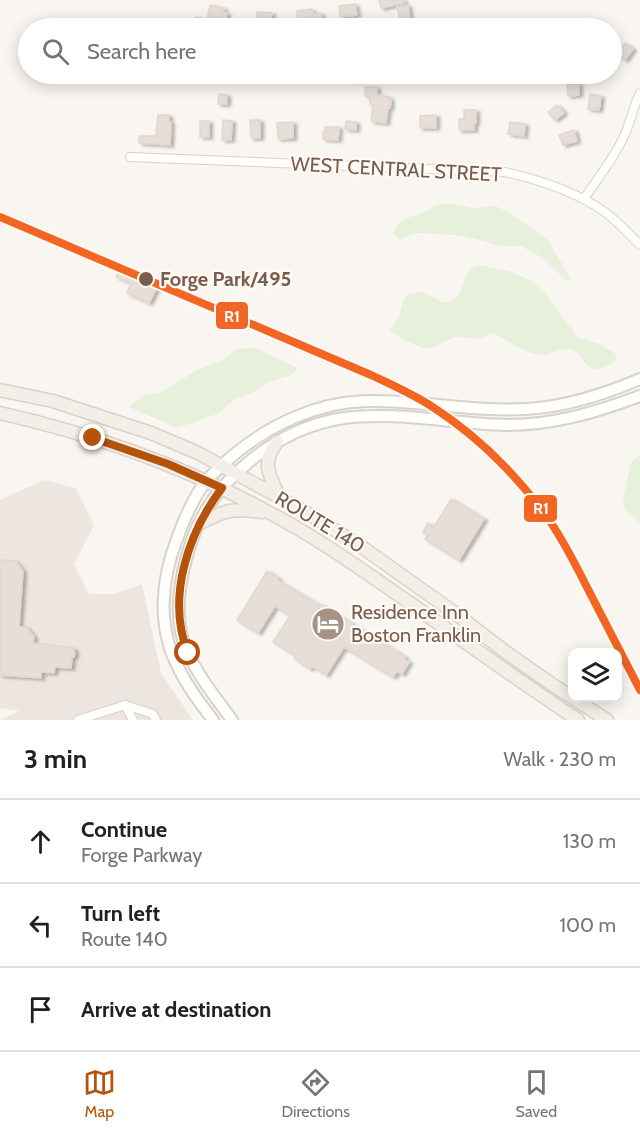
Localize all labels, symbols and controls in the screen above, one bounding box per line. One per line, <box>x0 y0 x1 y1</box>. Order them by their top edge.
search box <box>18 18 622 84</box>
icon: search <box>39 35 72 68</box>
text: Search here <box>87 38 196 65</box>
street label: WEST CENTRAL STREET <box>290 151 502 187</box>
place label: Forge Park/495 <box>160 267 291 291</box>
marker: Forge Park/495 <box>137 270 155 288</box>
line badge: R1 <box>215 301 249 330</box>
text: R1 <box>224 307 240 326</box>
route end <box>79 424 105 450</box>
street label: ROUTE 140 <box>271 486 369 558</box>
line badge: R1 <box>523 494 558 523</box>
text: R1 <box>533 499 549 518</box>
place label: Residence Inn Boston Franklin <box>351 600 481 647</box>
hotel icon: Residence Inn Boston Franklin <box>310 606 346 642</box>
route start <box>174 639 200 665</box>
map controls <box>568 648 622 702</box>
button: layers <box>568 648 622 702</box>
text: 3 min <box>24 743 87 775</box>
text: Walk · 230 m <box>504 747 616 771</box>
text: Continue <box>81 816 167 843</box>
icon: ahead <box>24 825 57 858</box>
text: 130 m <box>563 829 616 853</box>
text: Forge Parkway <box>81 843 202 867</box>
text: Turn left <box>81 900 160 927</box>
icon: left <box>24 909 57 942</box>
text: 100 m <box>560 913 616 937</box>
text: Route 140 <box>81 927 168 951</box>
icon: arrive <box>24 993 57 1026</box>
text: Arrive at destination <box>81 996 271 1023</box>
tab: Map <box>83 1066 116 1121</box>
tab: Directions <box>282 1066 350 1121</box>
tab: Saved <box>516 1066 557 1121</box>

